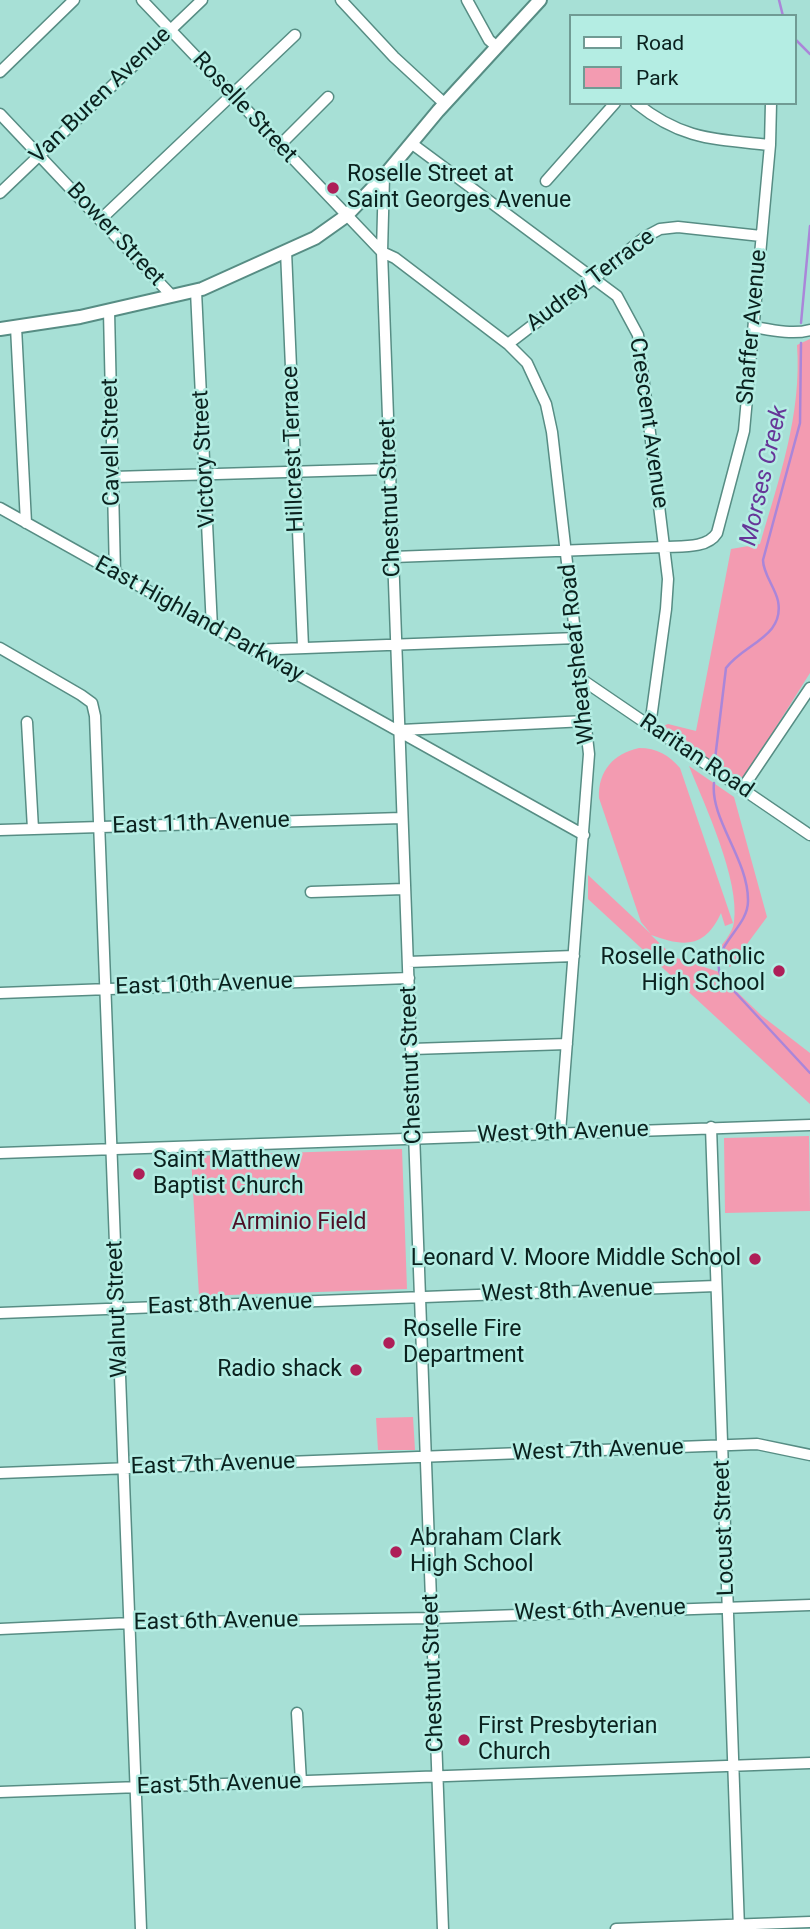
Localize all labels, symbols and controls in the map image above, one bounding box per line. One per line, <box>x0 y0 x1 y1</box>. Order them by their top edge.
legend <box>568 14 796 105</box>
street label: Van Buren Avenue <box>25 22 177 170</box>
text: Road <box>636 31 684 55</box>
street label: Roselle Street <box>186 47 302 169</box>
text: Park <box>636 66 678 90</box>
place label: Roselle Street at Saint Georges Avenue <box>347 161 571 215</box>
street label: Bower Street <box>60 178 170 292</box>
marker: Roselle Street at Saint Georges Avenue <box>325 180 341 196</box>
street label: Audrey Terrace <box>521 224 661 338</box>
street label: Shaffer Avenue <box>732 248 774 406</box>
street label: Crescent Avenue <box>622 336 674 510</box>
street label: Hillcrest Terrace <box>277 365 311 533</box>
street label: Cavell Street <box>97 378 127 506</box>
street label: Victory Street <box>188 389 222 529</box>
water label: Morses Creek <box>735 403 795 549</box>
street label: Chestnut Street <box>374 418 408 578</box>
street label: East Highland Parkway <box>90 551 308 689</box>
street label: Wheatsheaf Road <box>555 563 601 745</box>
street label: Raritan Road <box>634 709 758 805</box>
street label: East 11th Avenue <box>112 807 290 841</box>
place label: Roselle Catholic High School <box>601 944 765 998</box>
marker: Roselle Catholic High School <box>771 963 787 979</box>
street label: East 10th Avenue <box>115 968 293 1002</box>
street label: Chestnut Street <box>395 985 429 1145</box>
street label: West 9th Avenue <box>477 1116 649 1150</box>
place label: Saint Matthew Baptist Church <box>153 1147 304 1201</box>
marker: Saint Matthew Baptist Church <box>131 1166 147 1182</box>
park label: Arminio Field <box>232 1209 366 1237</box>
street label: Walnut Street <box>102 1240 134 1378</box>
place label: Leonard V. Moore Middle School <box>411 1245 741 1273</box>
marker: Leonard V. Moore Middle School <box>747 1251 763 1267</box>
street label: West 8th Avenue <box>481 1275 653 1309</box>
street label: East 8th Avenue <box>147 1288 313 1322</box>
place label: Roselle Fire Department <box>403 1316 524 1370</box>
marker: Roselle Fire Department <box>381 1335 397 1351</box>
place label: Radio shack <box>217 1356 342 1384</box>
marker: Radio shack <box>348 1362 364 1378</box>
street label: West 7th Avenue <box>512 1434 684 1468</box>
street label: East 7th Avenue <box>130 1448 296 1482</box>
street label: Locust Street <box>709 1460 741 1596</box>
place label: Abraham Clark High School <box>410 1525 561 1579</box>
marker: Abraham Clark High School <box>388 1544 404 1560</box>
street label: Chestnut Street <box>417 1593 451 1753</box>
street label: West 6th Avenue <box>514 1594 686 1628</box>
street label: East 6th Avenue <box>133 1607 299 1637</box>
place label: First Presbyterian Church <box>478 1713 657 1767</box>
marker: First Presbyterian Church <box>456 1732 472 1748</box>
street label: East 5th Avenue <box>136 1768 302 1802</box>

